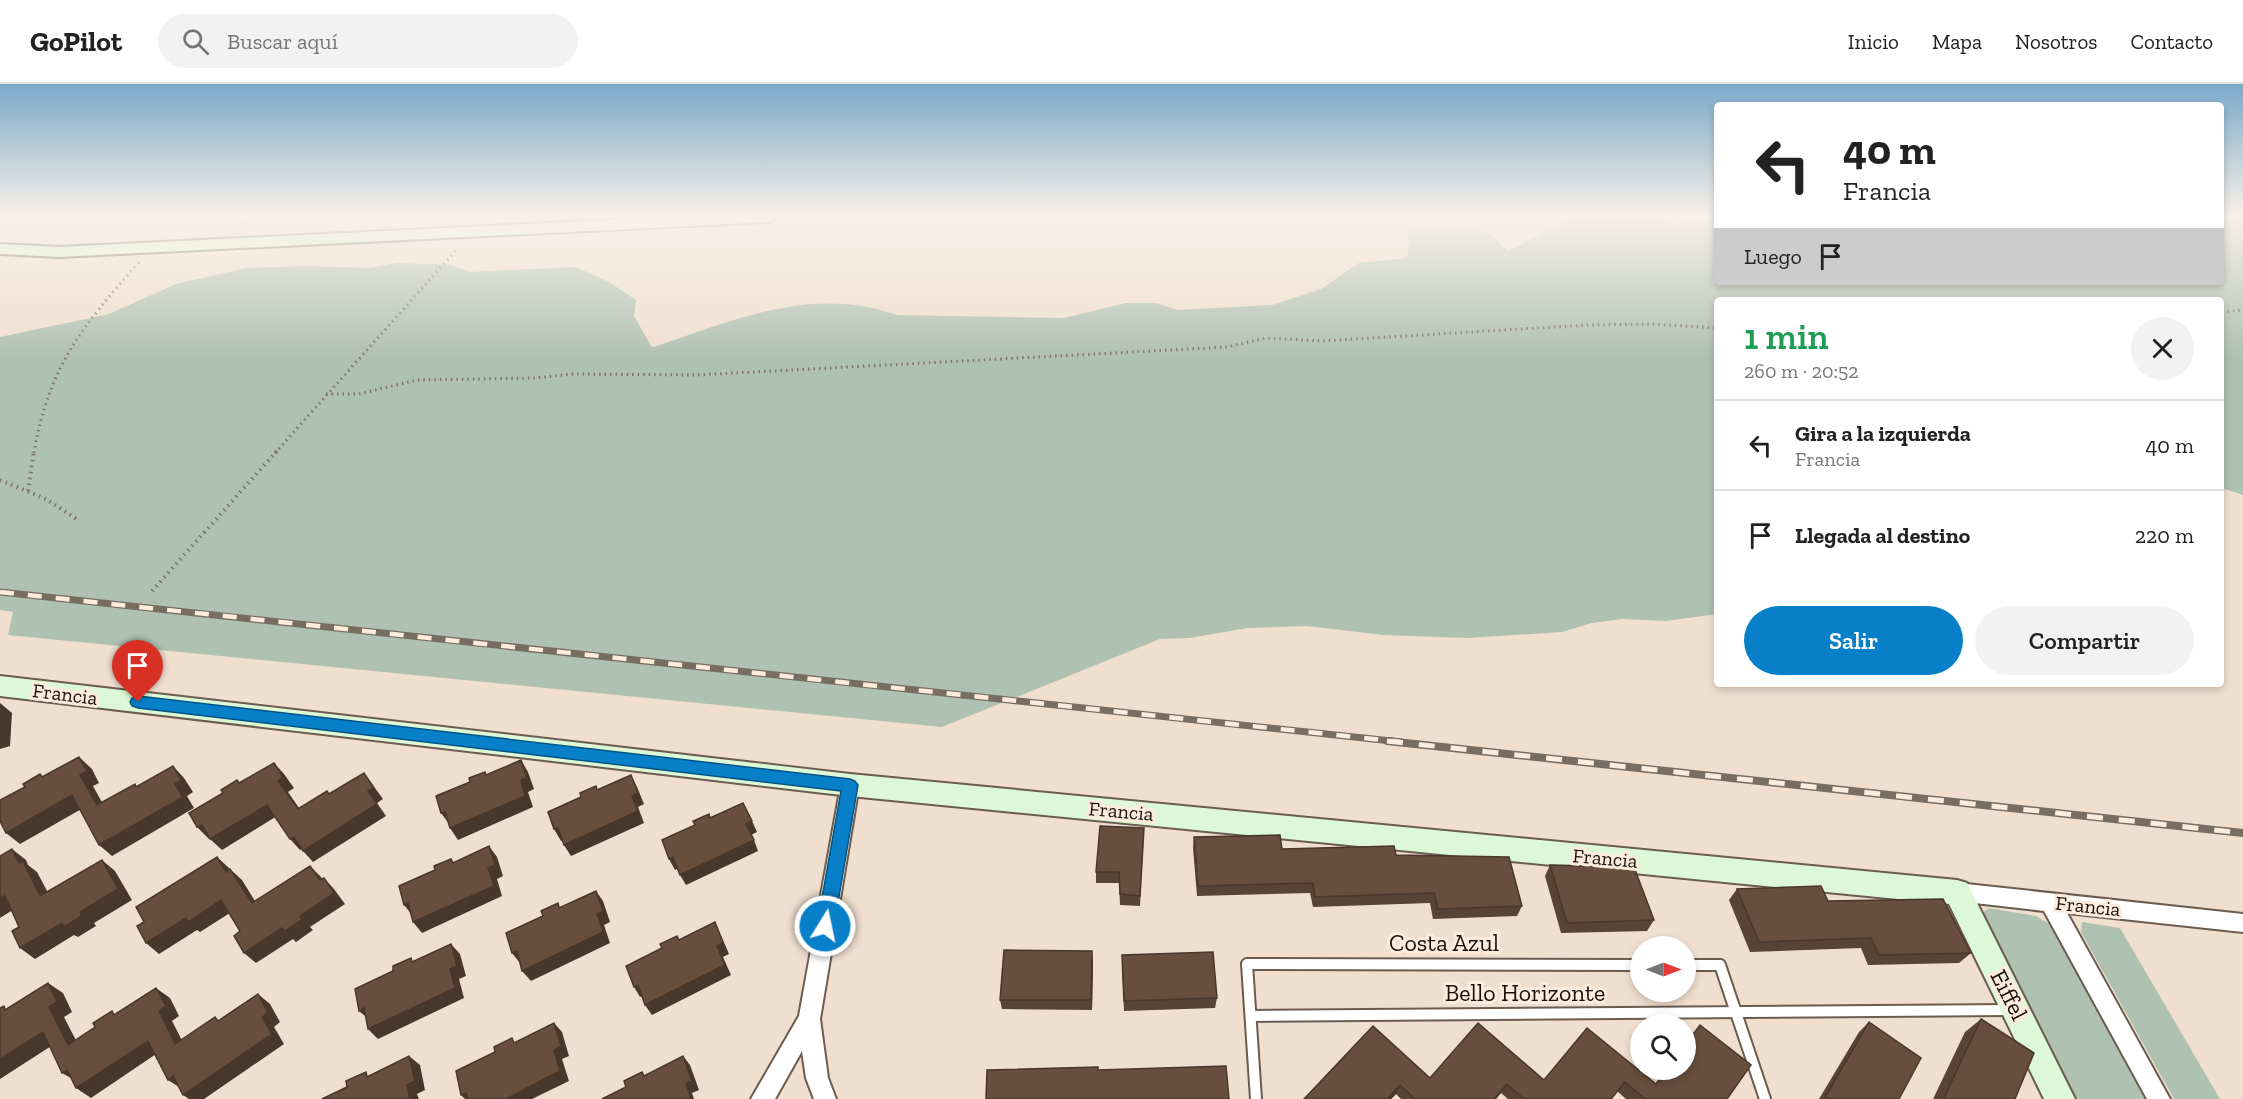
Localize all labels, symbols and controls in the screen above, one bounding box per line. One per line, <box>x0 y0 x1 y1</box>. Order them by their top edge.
search box <box>158 14 578 68</box>
text: GoPilot <box>30 25 122 58</box>
icon: search <box>179 25 212 58</box>
text: Buscar aquí <box>227 28 338 55</box>
text: Inicio <box>1848 29 1899 54</box>
text: Mapa <box>1932 29 1982 54</box>
text: Nosotros <box>2015 29 2097 54</box>
text: Contacto <box>2130 29 2213 54</box>
text: 40 m <box>1843 124 1936 175</box>
icon: left <box>1744 126 1822 204</box>
text: Francia <box>1843 175 1931 207</box>
icon: arrive <box>1814 240 1847 273</box>
text: Luego <box>1744 243 1802 270</box>
text: 1 min <box>1744 315 1829 358</box>
button: close <box>2131 317 2194 380</box>
text: 260 m · 20:52 <box>1744 359 1859 383</box>
text: Gira a la izquierda <box>1795 420 1971 447</box>
icon: left <box>1744 429 1777 462</box>
text: 40 m <box>2145 432 2194 459</box>
text: Francia <box>1795 447 1860 471</box>
icon: arrive <box>1744 519 1777 552</box>
text: Llegada al destino <box>1795 522 1970 549</box>
text: 220 m <box>2135 522 2194 549</box>
button: Salir <box>1744 606 1963 675</box>
button: Compartir <box>1975 606 2194 675</box>
pin <box>112 640 163 702</box>
icon: arrive <box>121 649 154 682</box>
street label: Francia <box>31 678 99 710</box>
street label: Francia <box>1087 796 1155 826</box>
street label: Francia <box>1571 843 1639 873</box>
street label: Francia <box>2054 891 2122 921</box>
position arrow <box>793 894 857 958</box>
street label: Costa Azul <box>1389 928 1499 957</box>
north arrow <box>1630 936 1696 1002</box>
map controls <box>1630 936 1696 1080</box>
street label: Eiffel <box>1984 965 2034 1025</box>
street label: Bello Horizonte <box>1445 978 1605 1007</box>
button: search <box>1630 1014 1696 1080</box>

